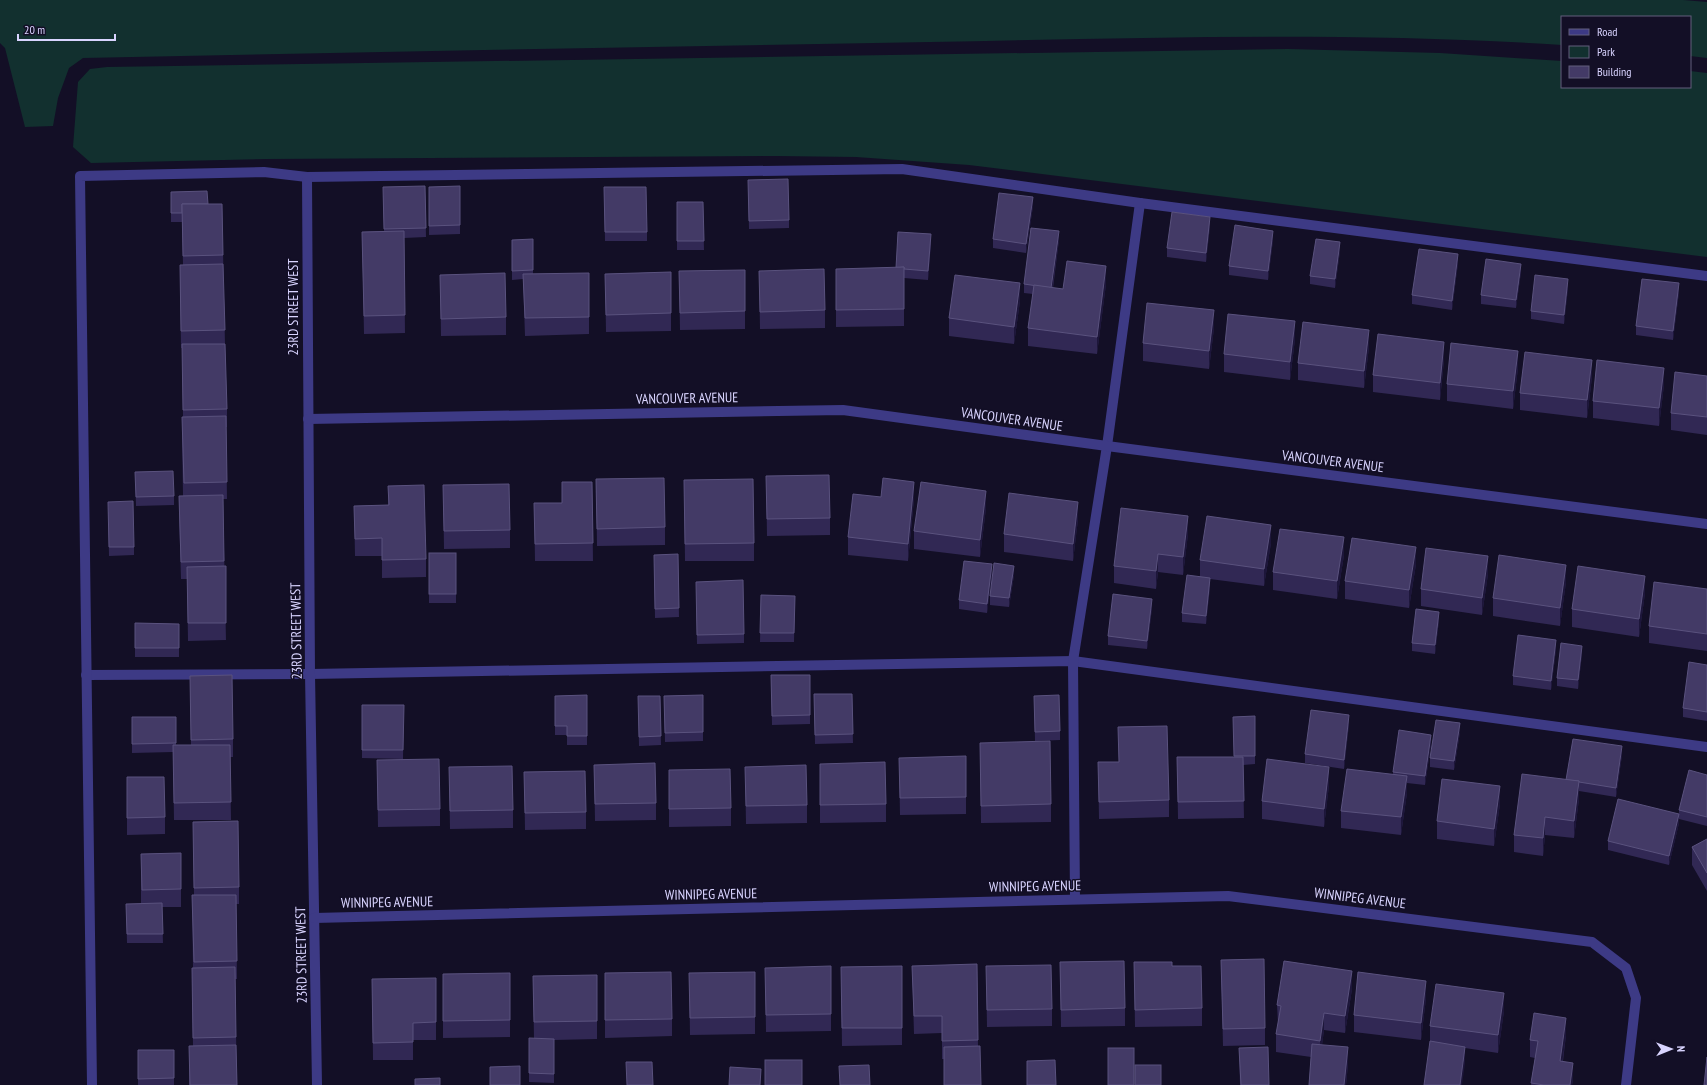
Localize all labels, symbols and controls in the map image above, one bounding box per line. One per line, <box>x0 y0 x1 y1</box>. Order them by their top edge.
scale bar <box>18 16 115 42</box>
legend <box>1561 16 1691 88</box>
text: 20 m <box>24 22 45 37</box>
text: Road <box>1597 24 1617 39</box>
text: Park <box>1597 44 1615 59</box>
text: Building <box>1597 64 1632 79</box>
street label: 23RD STREET WEST <box>284 258 302 355</box>
street label: VANCOUVER AVENUE <box>635 388 738 408</box>
street label: VANCOUVER AVENUE <box>959 403 1064 435</box>
street label: VANCOUVER AVENUE <box>1280 446 1385 476</box>
street label: 23RD STREET WEST <box>286 582 306 680</box>
street label: WINNIPEG AVENUE <box>989 876 1081 896</box>
street label: WINNIPEG AVENUE <box>1313 883 1407 913</box>
street label: WINNIPEG AVENUE <box>665 884 757 904</box>
street label: WINNIPEG AVENUE <box>341 892 433 912</box>
street label: 23RD STREET WEST <box>291 906 311 1004</box>
north arrow <box>1651 1029 1691 1069</box>
text: N <box>1674 1046 1688 1052</box>

